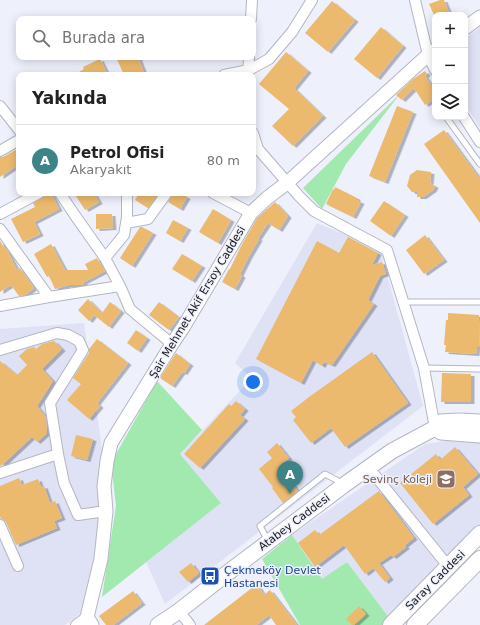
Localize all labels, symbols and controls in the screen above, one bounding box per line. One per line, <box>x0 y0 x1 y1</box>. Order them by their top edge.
map controls <box>432 12 468 120</box>
button: + <box>432 12 468 48</box>
search box <box>16 16 256 60</box>
icon: search <box>30 27 52 49</box>
text: Burada ara <box>62 29 145 47</box>
button: − <box>432 48 468 84</box>
button: layers <box>432 84 468 120</box>
text: Yakında <box>32 88 107 108</box>
text: Petrol Ofisi <box>70 144 164 162</box>
text: A <box>40 153 50 168</box>
text: 80 m <box>207 153 240 168</box>
text: Akaryakıt <box>70 162 131 177</box>
street label: Şair Mehmet Akif Ersoy Caddesi <box>147 224 248 381</box>
your location <box>243 372 263 392</box>
pin: A <box>277 461 303 494</box>
school or university icon: Sevinç Koleji <box>435 468 457 490</box>
place label: Sevinç Koleji <box>363 473 432 486</box>
street label: Atabey Caddesi <box>256 491 333 553</box>
street label: Saray Caddesi <box>403 548 468 613</box>
place label: Çekmeköy Devlet Hastanesi <box>224 564 322 590</box>
bus stop icon: Çekmeköy Devlet Hastanesi <box>199 565 221 587</box>

